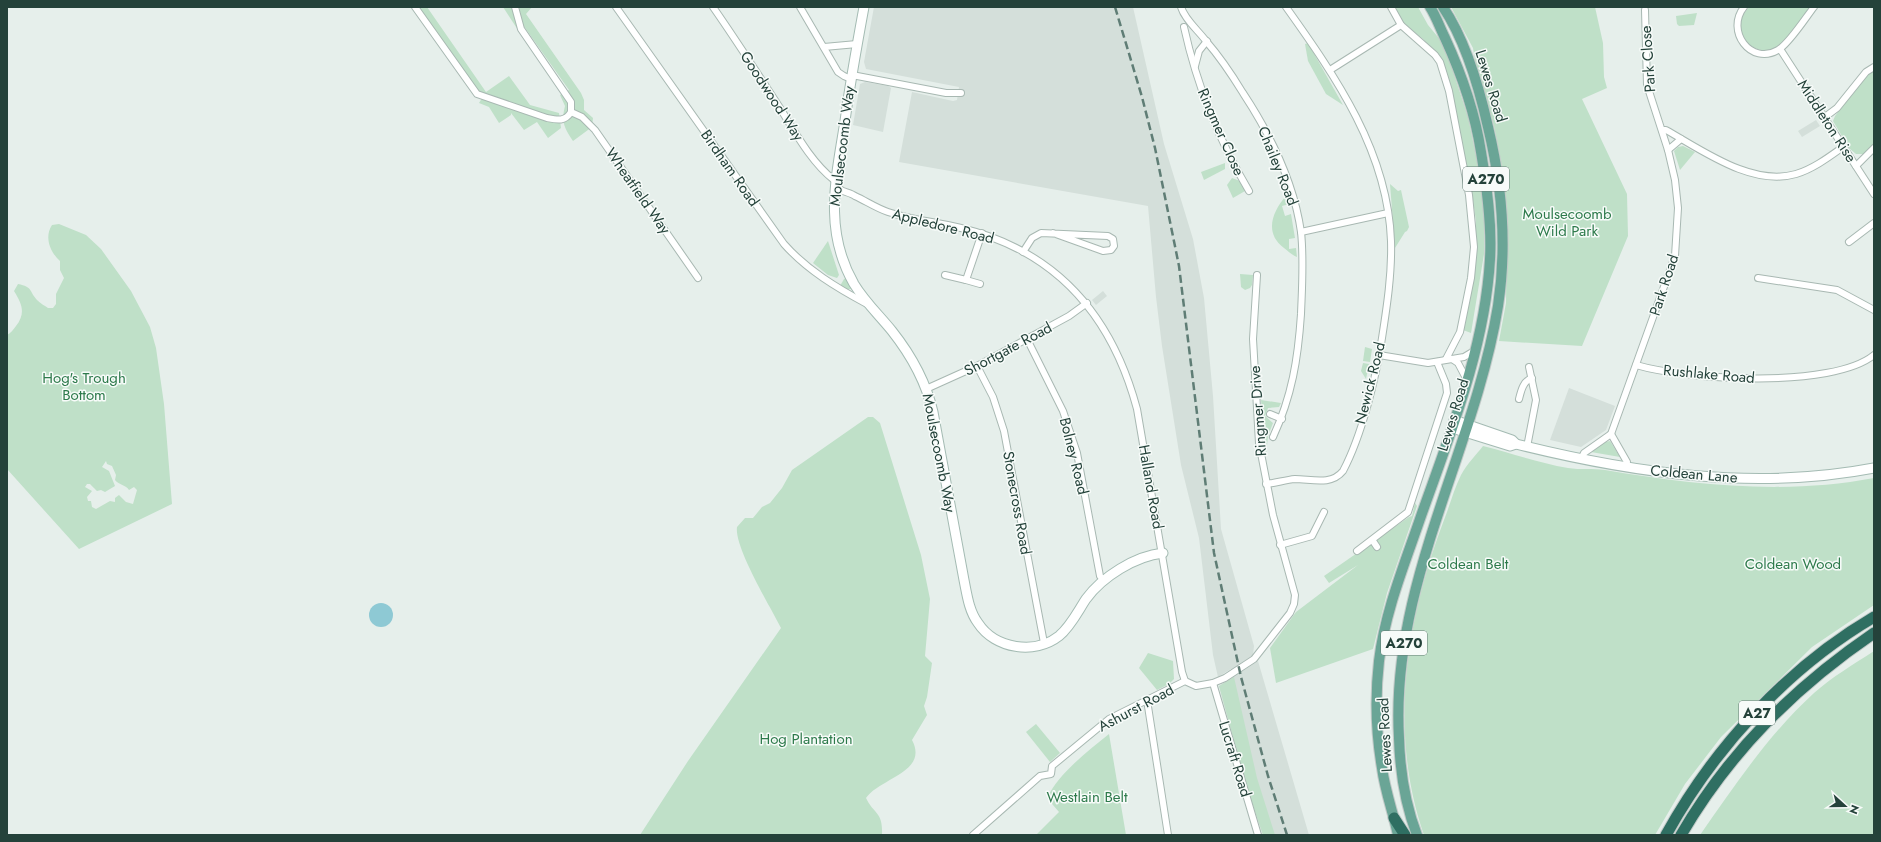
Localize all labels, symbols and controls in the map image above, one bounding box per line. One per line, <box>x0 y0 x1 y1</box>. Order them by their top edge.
street label: Park Close <box>1635 25 1661 93</box>
street label: Goodwood Way <box>735 47 810 146</box>
street label: Lewes Road <box>1470 47 1512 125</box>
street label: Middleton Rise <box>1792 75 1862 167</box>
street label: Moulsecoomb Way <box>824 84 860 207</box>
street label: Ringmer Close <box>1192 85 1250 179</box>
street label: Chailey Road <box>1252 123 1304 209</box>
street label: Birdham Road <box>695 125 765 211</box>
street label: Wheatfield Way <box>600 143 676 239</box>
road number: A270 <box>1463 167 1509 191</box>
street label: Appledore Road <box>890 203 996 249</box>
park label: Moulsecoomb Wild Park <box>1522 203 1612 242</box>
street label: Park Road <box>1644 251 1684 319</box>
street label: Shortgate Road <box>960 317 1056 381</box>
street label: Newick Road <box>1349 340 1391 426</box>
street label: Rushlake Road <box>1662 359 1756 389</box>
street label: Ringmer Drive <box>1244 365 1272 457</box>
park label: Hog's Trough Bottom <box>42 367 126 406</box>
street label: Lewes Road <box>1432 376 1474 454</box>
street label: Moulsecoomb Way <box>917 392 961 515</box>
street label: Bolney Road <box>1054 415 1094 497</box>
street label: Halland Road <box>1133 443 1169 531</box>
street label: Stonecross Road <box>997 449 1037 557</box>
street label: Coldean Lane <box>1650 459 1739 489</box>
park label: Coldean Belt <box>1428 553 1509 575</box>
park label: Coldean Wood <box>1745 553 1841 575</box>
road number: A270 <box>1381 631 1427 655</box>
street label: Ashurst Road <box>1094 679 1178 737</box>
street label: Lewes Road <box>1372 697 1398 773</box>
road number: A27 <box>1739 701 1775 725</box>
street label: Lucraft Road <box>1213 718 1257 800</box>
park label: Hog Plantation <box>759 728 853 750</box>
park label: Westlain Belt <box>1046 786 1128 808</box>
north arrow <box>1825 786 1865 826</box>
text: N <box>1845 803 1863 817</box>

